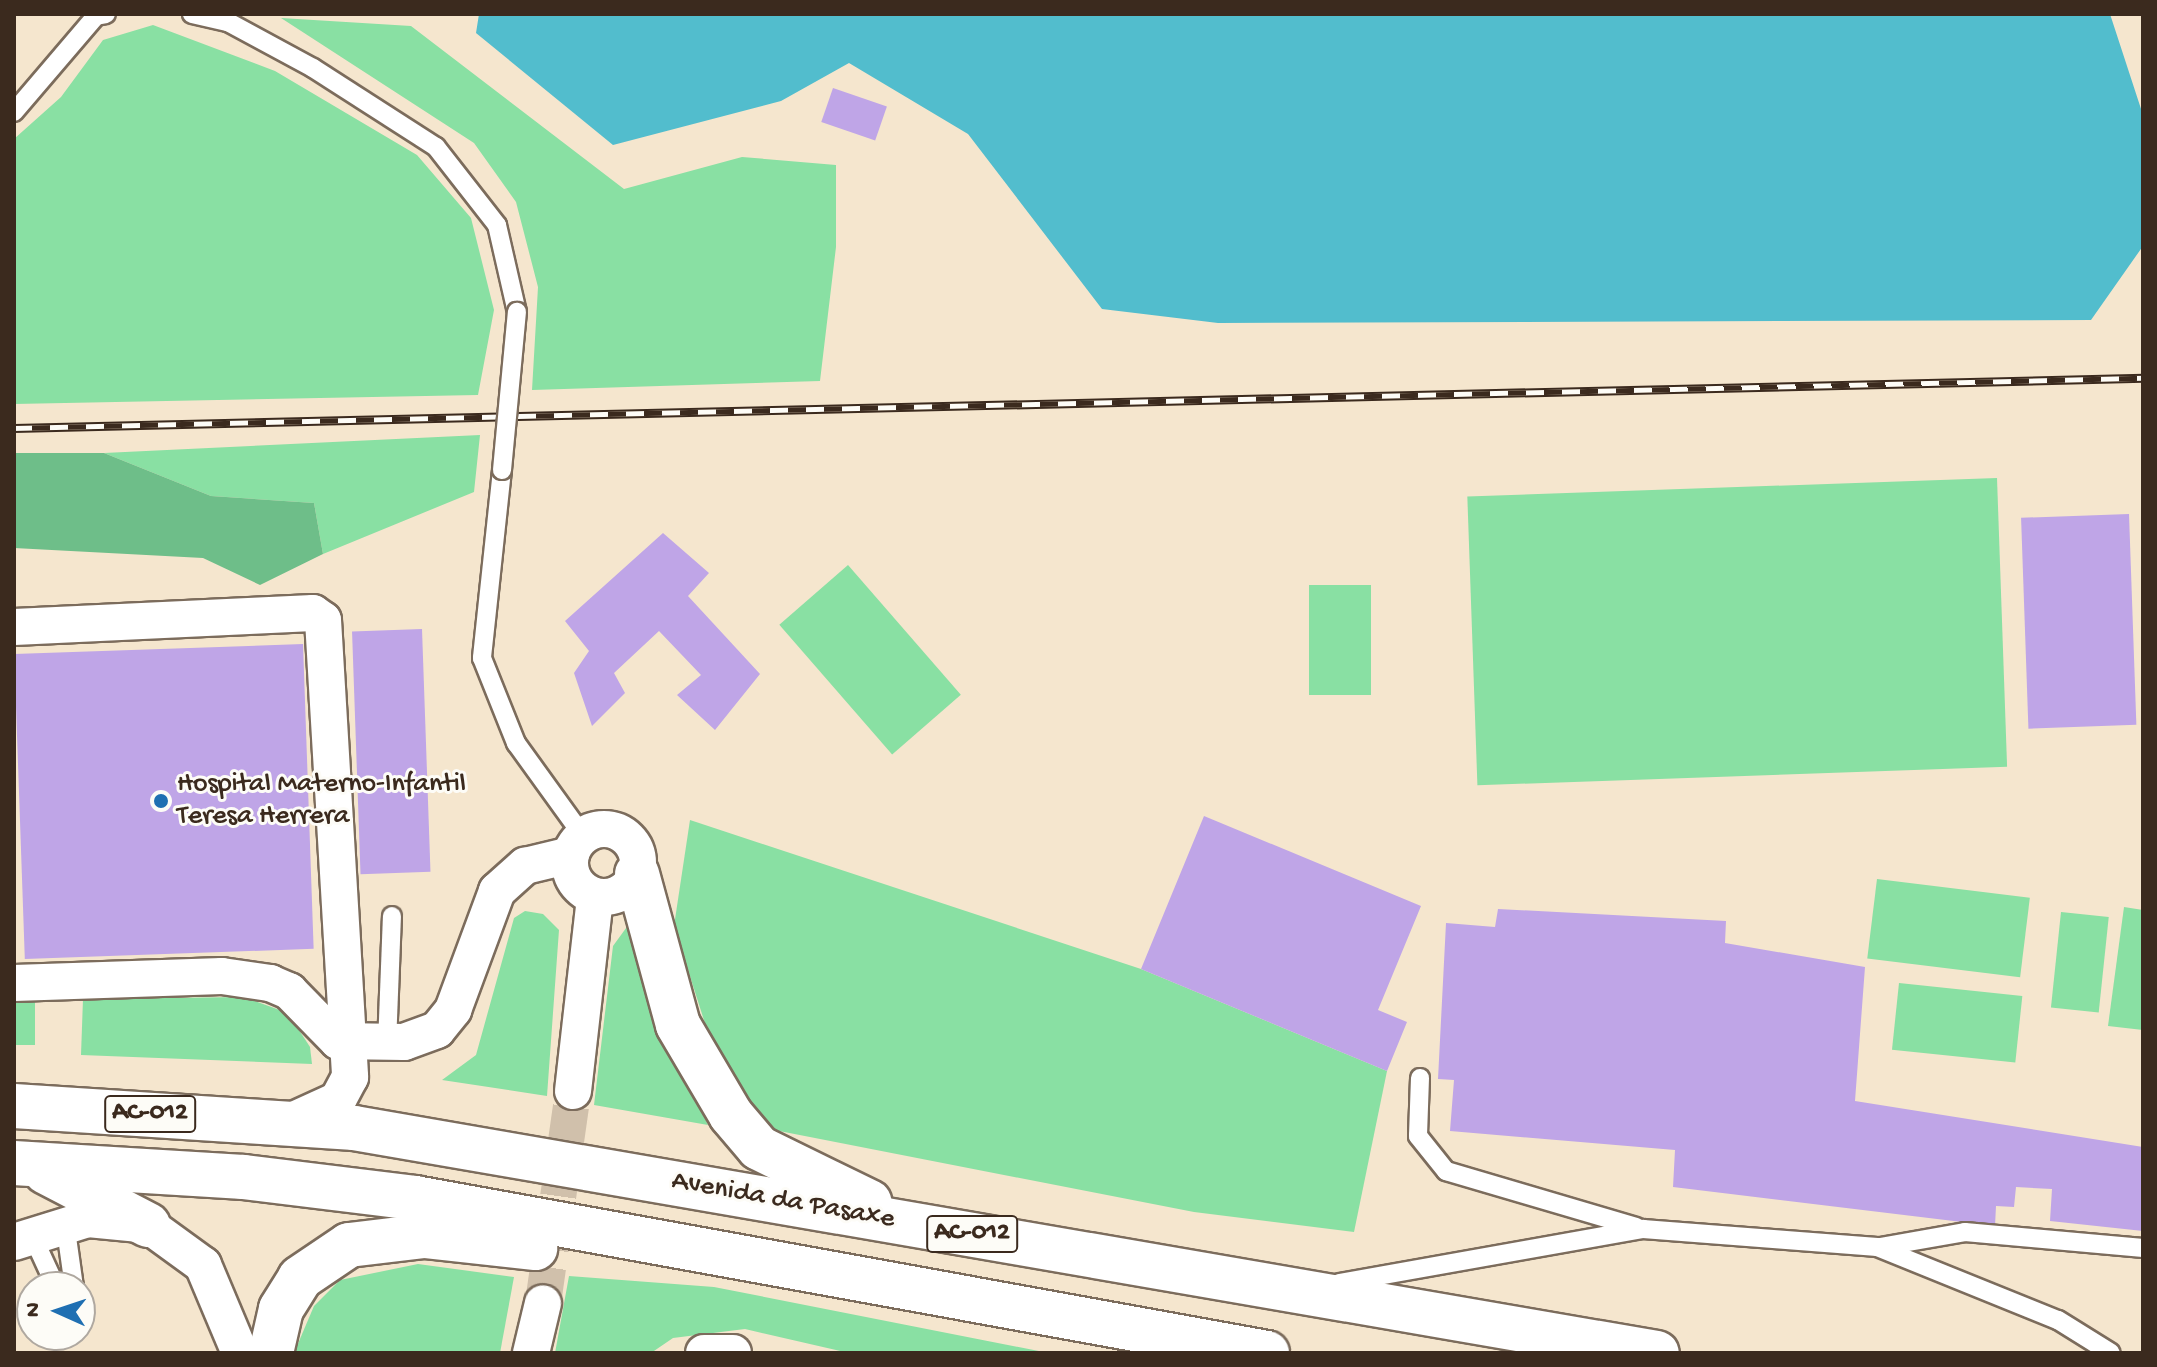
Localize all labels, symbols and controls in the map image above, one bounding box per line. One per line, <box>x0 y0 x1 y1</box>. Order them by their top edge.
place label: Hospital Materno-Infantil Teresa Herrera <box>177 768 466 834</box>
marker: Hospital Materno-Infantil Teresa Herrera <box>152 792 170 810</box>
road number: AC-012 <box>104 1092 196 1136</box>
street label: Avenida da Pasaxe <box>669 1165 897 1237</box>
road number: AC-012 <box>926 1212 1018 1256</box>
north arrow <box>16 1271 96 1351</box>
text: N <box>21 1302 47 1318</box>

